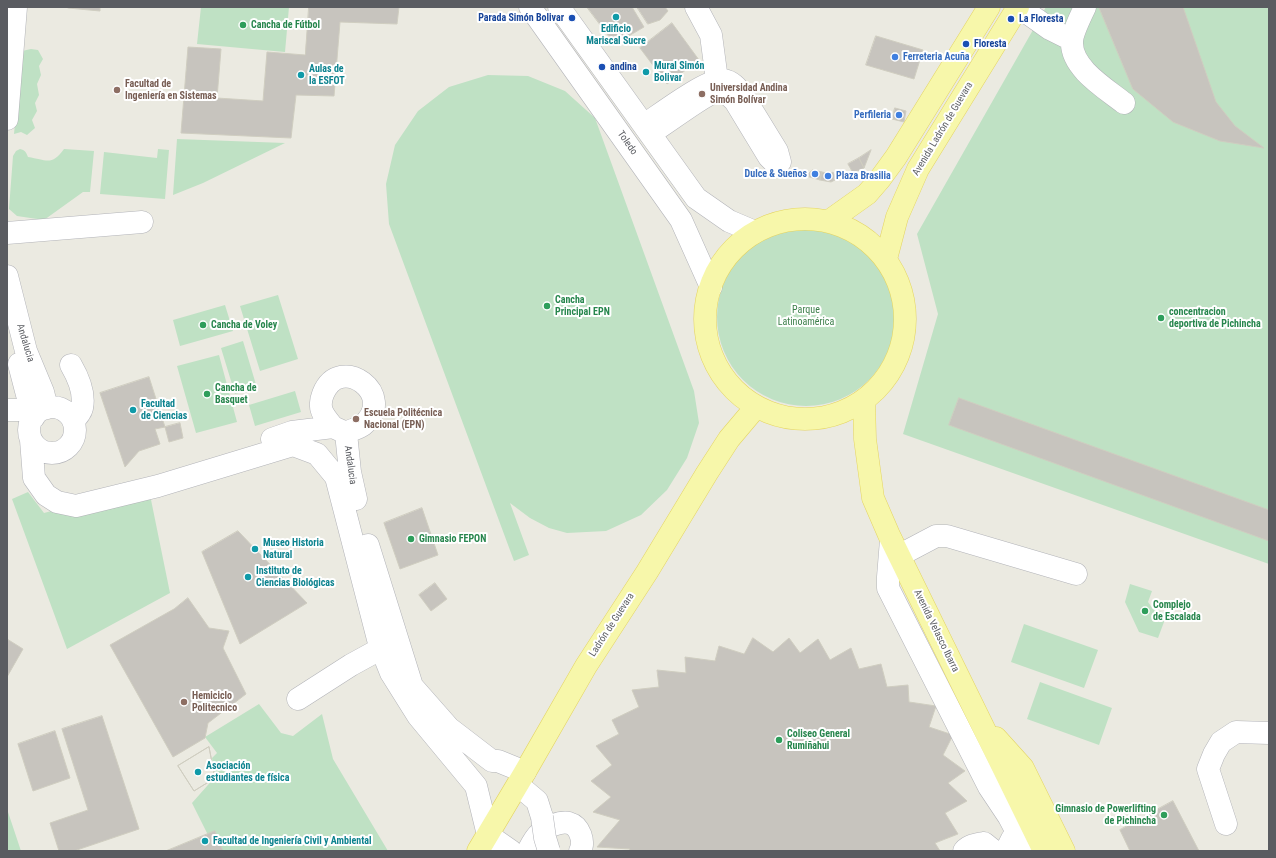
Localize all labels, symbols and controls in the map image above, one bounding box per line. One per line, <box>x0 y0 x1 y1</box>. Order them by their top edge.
place label: Parada Simón Bolivar <box>478 12 564 24</box>
marker: Edificio Mariscal Sucre <box>611 12 621 22</box>
marker: Parada Simón Bolivar <box>567 13 577 23</box>
place label: La Floresta <box>1019 13 1063 25</box>
marker: La Floresta <box>1006 14 1016 24</box>
place label: Cancha de Fútbol <box>251 19 320 31</box>
marker: Cancha de Fútbol <box>238 20 248 30</box>
place label: Edificio Mariscal Sucre <box>586 23 646 46</box>
place label: Floresta <box>974 38 1007 50</box>
marker: Floresta <box>961 39 971 49</box>
place label: Ferreteria Acuña <box>903 51 970 63</box>
marker: Ferreteria Acuña <box>890 52 900 62</box>
place label: Mural Simón Bolivar <box>654 60 704 84</box>
place label: andina <box>610 61 637 73</box>
marker: andina <box>597 62 607 72</box>
place label: Aulas de la ESFOT <box>309 63 345 86</box>
marker: Mural Simón Bolivar <box>641 67 651 77</box>
marker: Aulas de la ESFOT <box>296 70 306 80</box>
place label: Facultad de Ingeniería en Sistemas <box>125 78 217 102</box>
street label: Avenida Ladrón de Guevara <box>910 80 976 178</box>
place label: Universidad Andina Simón Bolívar <box>710 82 787 106</box>
marker: Facultad de Ingeniería en Sistemas <box>112 85 122 95</box>
marker: Universidad Andina Simón Bolívar <box>697 89 707 99</box>
place label: Perfileria <box>854 109 891 121</box>
marker: Perfileria <box>894 110 904 120</box>
street label: Toledo <box>614 129 640 157</box>
place label: Dulce & Sueños <box>745 168 807 180</box>
marker: Dulce & Sueños <box>810 169 820 179</box>
place label: Plaza Brasilia <box>836 170 891 182</box>
marker: Plaza Brasilia <box>823 171 833 181</box>
place label: Cancha Principal EPN <box>555 294 610 318</box>
marker: Cancha Principal EPN <box>542 301 552 311</box>
park label: Parque Latinoamérica <box>778 304 834 328</box>
place label: concentracion deportiva de Pichincha <box>1169 306 1261 330</box>
marker: concentracion deportiva de Pichincha <box>1156 313 1166 323</box>
place label: Cancha de Voley <box>211 319 277 331</box>
marker: Cancha de Voley <box>198 320 208 330</box>
street label: Andalucia <box>14 323 36 363</box>
place label: Cancha de Basquet <box>215 382 257 406</box>
marker: Cancha de Basquet <box>202 389 212 399</box>
place label: Facultad de Ciencias <box>141 398 187 422</box>
marker: Facultad de Ciencias <box>128 405 138 415</box>
place label: Escuela Politécnica Nacional (EPN) <box>364 407 442 430</box>
marker: Escuela Politécnica Nacional (EPN) <box>351 414 361 424</box>
street label: Andalucia <box>341 445 359 485</box>
place label: Gimnasio FEPON <box>419 533 486 545</box>
marker: Gimnasio FEPON <box>406 534 416 544</box>
place label: Museo Historia Natural <box>263 537 324 560</box>
marker: Museo Historia Natural <box>250 544 260 554</box>
place label: Instituto de Ciencias Biológicas <box>256 565 335 588</box>
marker: Instituto de Ciencias Biológicas <box>243 572 253 582</box>
street label: Avenida Velasco Ibarra <box>911 588 961 674</box>
street label: Ladrón de Guevara <box>587 591 637 659</box>
place label: Complejo de Escalada <box>1153 599 1201 622</box>
marker: Complejo de Escalada <box>1140 606 1150 616</box>
place label: Hemiciclo Politecnico <box>192 690 237 714</box>
marker: Hemiciclo Politecnico <box>179 697 189 707</box>
place label: Coliseo General Rumiñahui <box>787 728 850 752</box>
marker: Coliseo General Rumiñahui <box>774 735 784 745</box>
place label: Asociación estudiantes de física <box>206 760 289 784</box>
marker: Asociación estudiantes de física <box>193 767 203 777</box>
place label: Gimnasio de Powerlifting de Pichincha <box>1055 803 1156 826</box>
marker: Gimnasio de Powerlifting de Pichincha <box>1159 810 1169 820</box>
place label: Facultad de Ingeniería Civil y Ambiental <box>213 835 371 847</box>
marker: Facultad de Ingeniería Civil y Ambiental <box>200 836 210 846</box>

